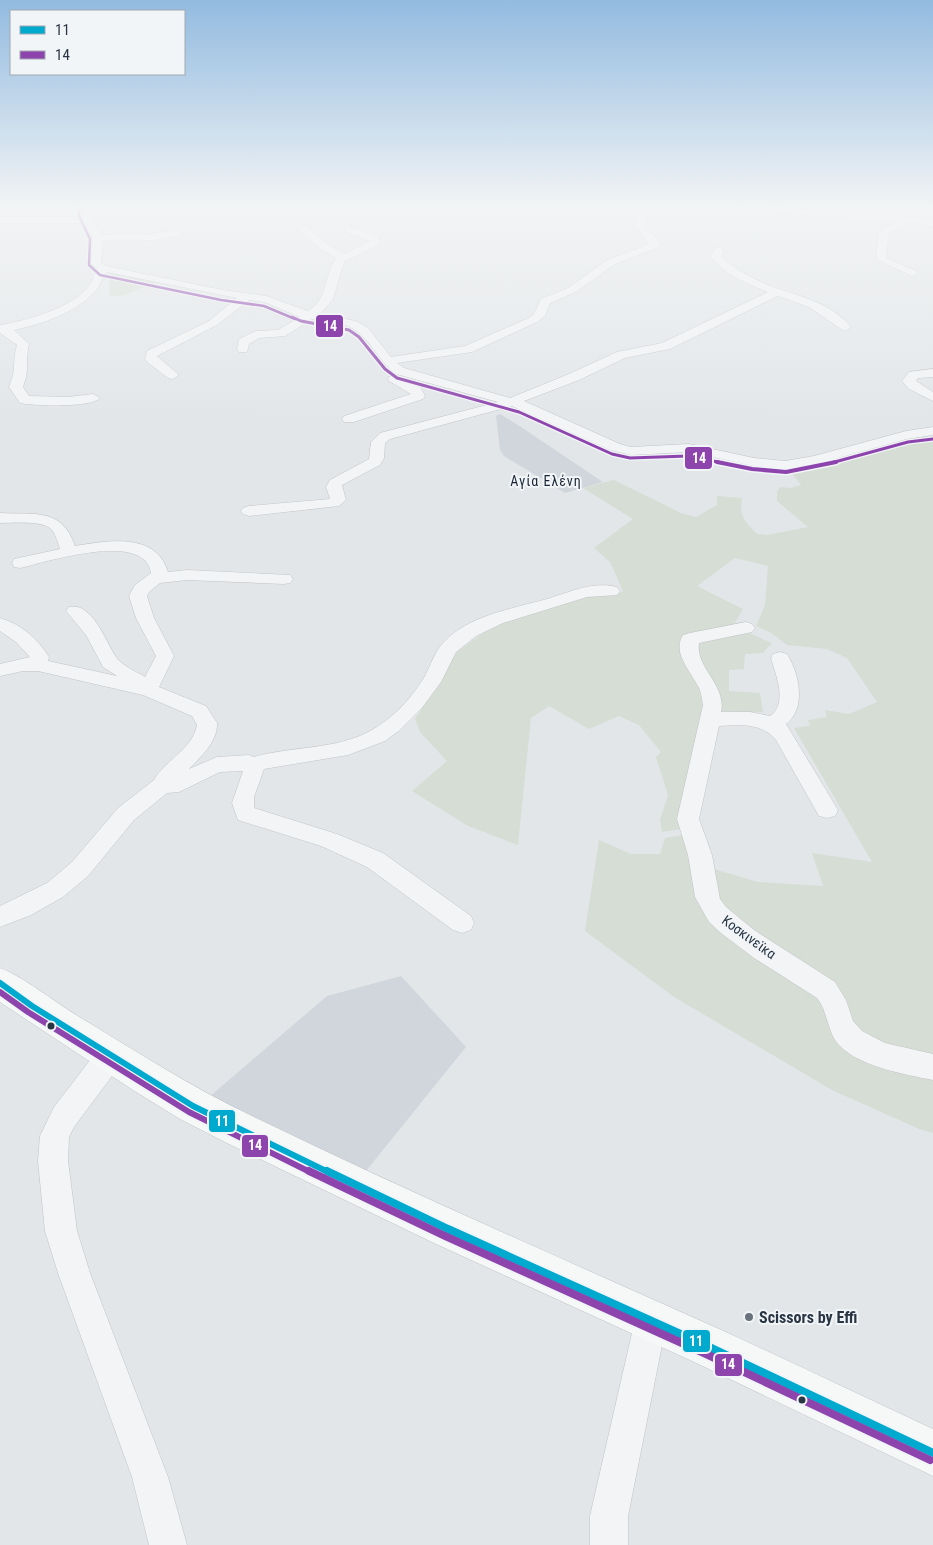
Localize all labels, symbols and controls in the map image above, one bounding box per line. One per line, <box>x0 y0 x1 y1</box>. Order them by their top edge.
legend <box>10 10 185 75</box>
text: 11 <box>55 21 70 39</box>
text: 14 <box>55 46 70 64</box>
line badge: 14 <box>315 314 344 338</box>
text: 14 <box>323 318 337 334</box>
line badge: 14 <box>684 446 713 470</box>
text: 14 <box>692 450 706 466</box>
district label: Αγία Ελένη <box>510 473 582 489</box>
street label: Κοσκινεϊκα <box>719 912 779 962</box>
unlabelled marker <box>46 1021 56 1031</box>
line badge: 11 <box>208 1109 236 1133</box>
text: 11 <box>215 1113 229 1129</box>
line badge: 14 <box>241 1134 269 1158</box>
text: 14 <box>248 1137 262 1153</box>
place label: Scissors by Effi <box>759 1308 857 1327</box>
marker: Scissors by Effi <box>743 1311 755 1323</box>
line badge: 11 <box>682 1329 711 1353</box>
text: 11 <box>689 1333 703 1349</box>
line badge: 14 <box>714 1353 743 1377</box>
text: 14 <box>721 1356 735 1372</box>
unlabelled marker <box>797 1395 807 1405</box>

